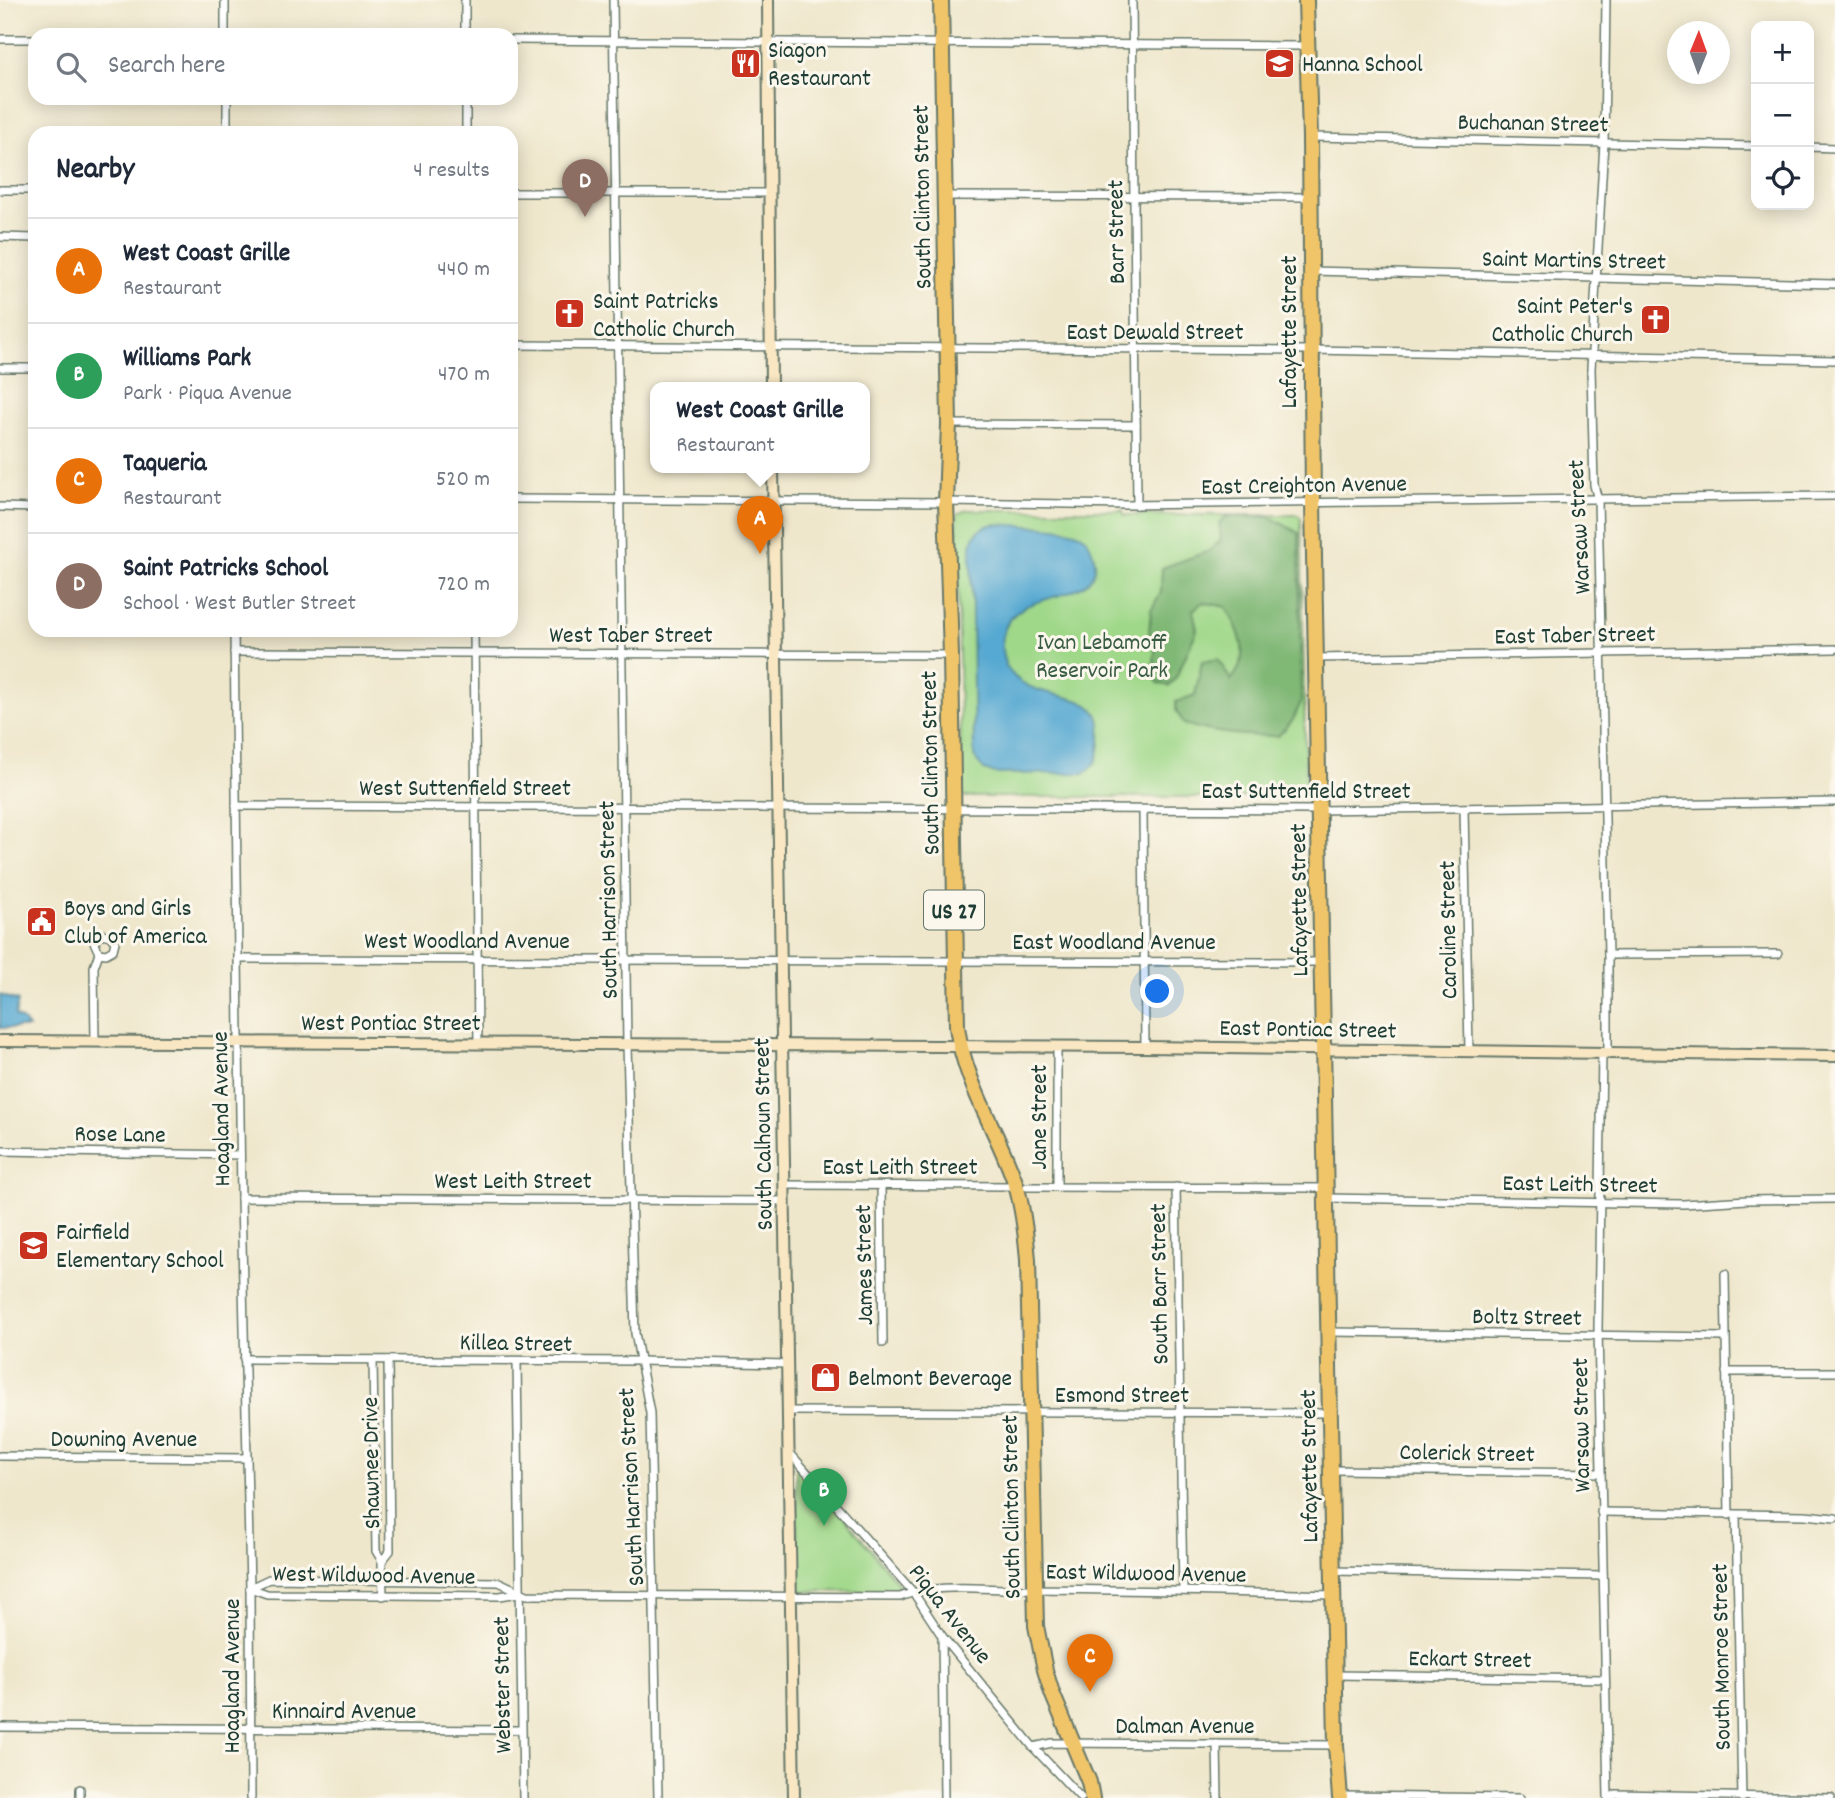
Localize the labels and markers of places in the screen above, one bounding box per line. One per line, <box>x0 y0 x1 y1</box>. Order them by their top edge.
place label: Siagon Restaurant <box>768 35 871 97</box>
restaurant icon: Siagon Restaurant <box>728 46 762 80</box>
school or university icon: Hanna School <box>1262 46 1296 80</box>
place label: Hanna School <box>1302 49 1423 83</box>
pin: D <box>562 159 608 217</box>
place label: Saint Patricks Catholic Church <box>593 286 735 348</box>
place label: Saint Peter's Catholic Church <box>1491 291 1633 353</box>
church icon: Saint Patricks Catholic Church <box>553 297 587 331</box>
church icon: Saint Peter's Catholic Church <box>1639 302 1673 336</box>
pin: A <box>737 496 783 554</box>
place label: Boys and Girls Club of America <box>64 893 208 955</box>
public building icon: Boys and Girls Club of America <box>24 904 58 938</box>
place label: Fairfield Elementary School <box>56 1217 224 1279</box>
school or university icon: Fairfield Elementary School <box>16 1228 50 1262</box>
shop icon: Belmont Beverage <box>808 1360 842 1394</box>
place label: Belmont Beverage <box>848 1363 1012 1397</box>
pin: B <box>801 1468 847 1526</box>
pin: C <box>1067 1634 1113 1692</box>

